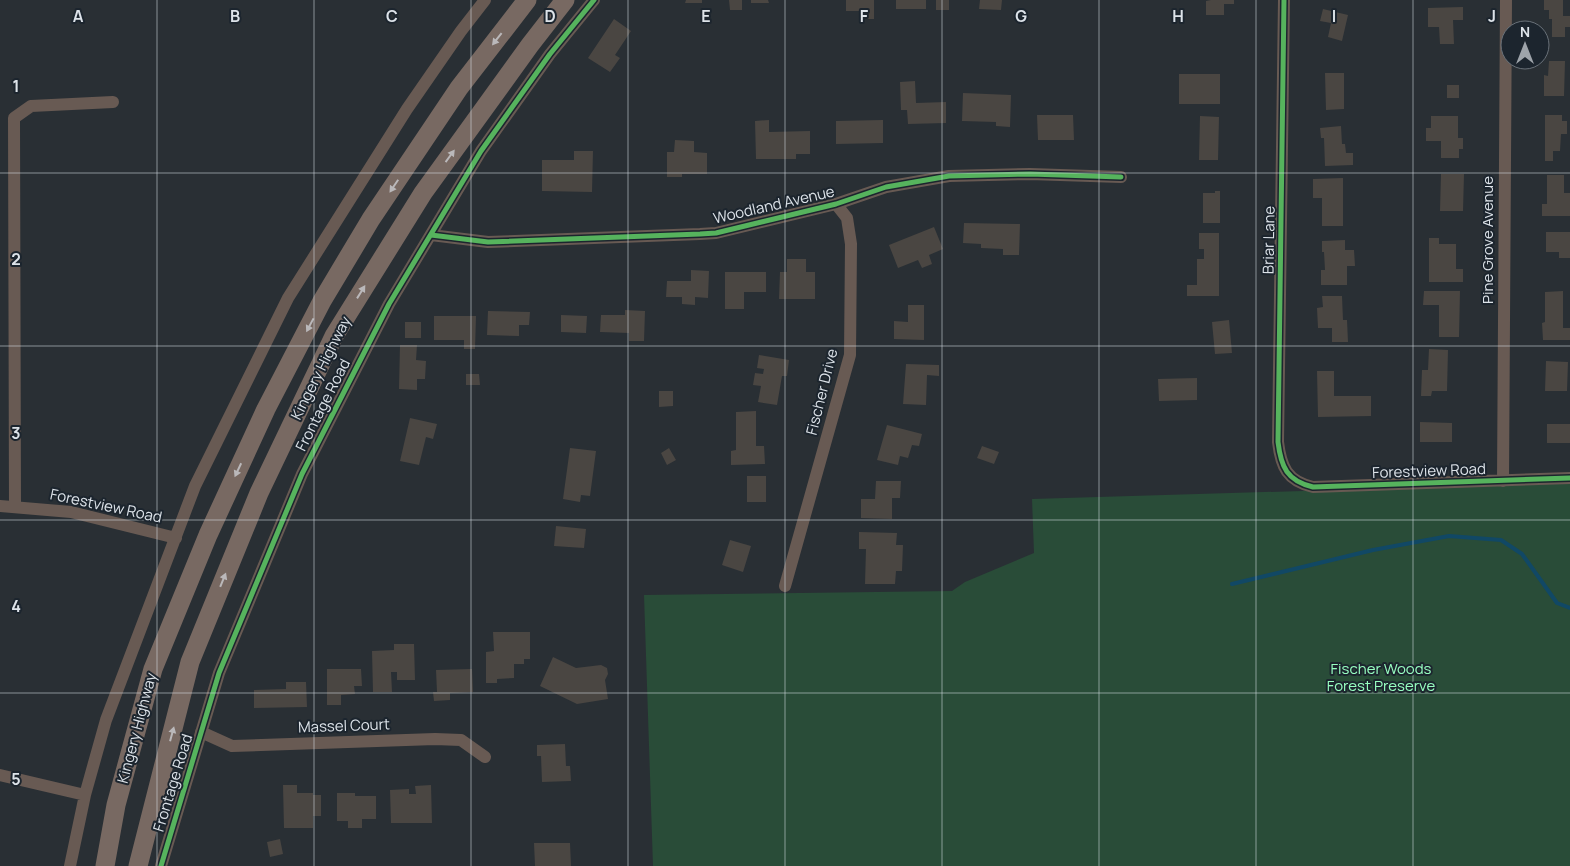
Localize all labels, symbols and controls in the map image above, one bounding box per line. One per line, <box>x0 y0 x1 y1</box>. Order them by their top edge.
text: A <box>73 5 84 27</box>
text: B <box>230 5 240 27</box>
text: C <box>386 5 398 27</box>
text: D <box>544 5 556 27</box>
text: E <box>701 5 711 27</box>
text: F <box>860 5 869 27</box>
text: G <box>1015 5 1027 27</box>
text: H <box>1172 5 1184 27</box>
text: I <box>1332 5 1336 27</box>
text: J <box>1488 5 1496 27</box>
north arrow <box>1500 20 1550 70</box>
text: N <box>1520 22 1530 41</box>
one-way arrow <box>492 32 503 45</box>
text: 1 <box>12 75 20 97</box>
one-way arrow <box>445 149 455 163</box>
street label: Pine Grove Avenue <box>1477 176 1498 304</box>
one-way arrow <box>389 179 399 192</box>
street label: Woodland Avenue <box>711 180 837 229</box>
street label: Briar Lane <box>1257 205 1280 274</box>
text: 2 <box>11 248 21 270</box>
one-way arrow <box>357 286 366 299</box>
street label: Kingery Highway <box>285 312 356 423</box>
one-way arrow <box>306 317 314 332</box>
street label: Fischer Drive <box>801 346 842 437</box>
street label: Frontage Road <box>290 355 355 455</box>
text: 3 <box>11 422 21 444</box>
street label: Forestview Road <box>1372 458 1486 483</box>
one-way arrow <box>233 463 241 477</box>
street label: Forestview Road <box>48 483 164 528</box>
one-way arrow <box>220 573 228 588</box>
text: 4 <box>11 595 21 617</box>
park label: Fischer Woods Forest Preserve <box>1327 658 1435 696</box>
street label: Kingery Highway <box>112 670 161 785</box>
street label: Massel Court <box>298 713 390 738</box>
one-way arrow <box>168 727 176 742</box>
street label: Frontage Road <box>148 731 197 834</box>
text: 5 <box>11 768 21 790</box>

